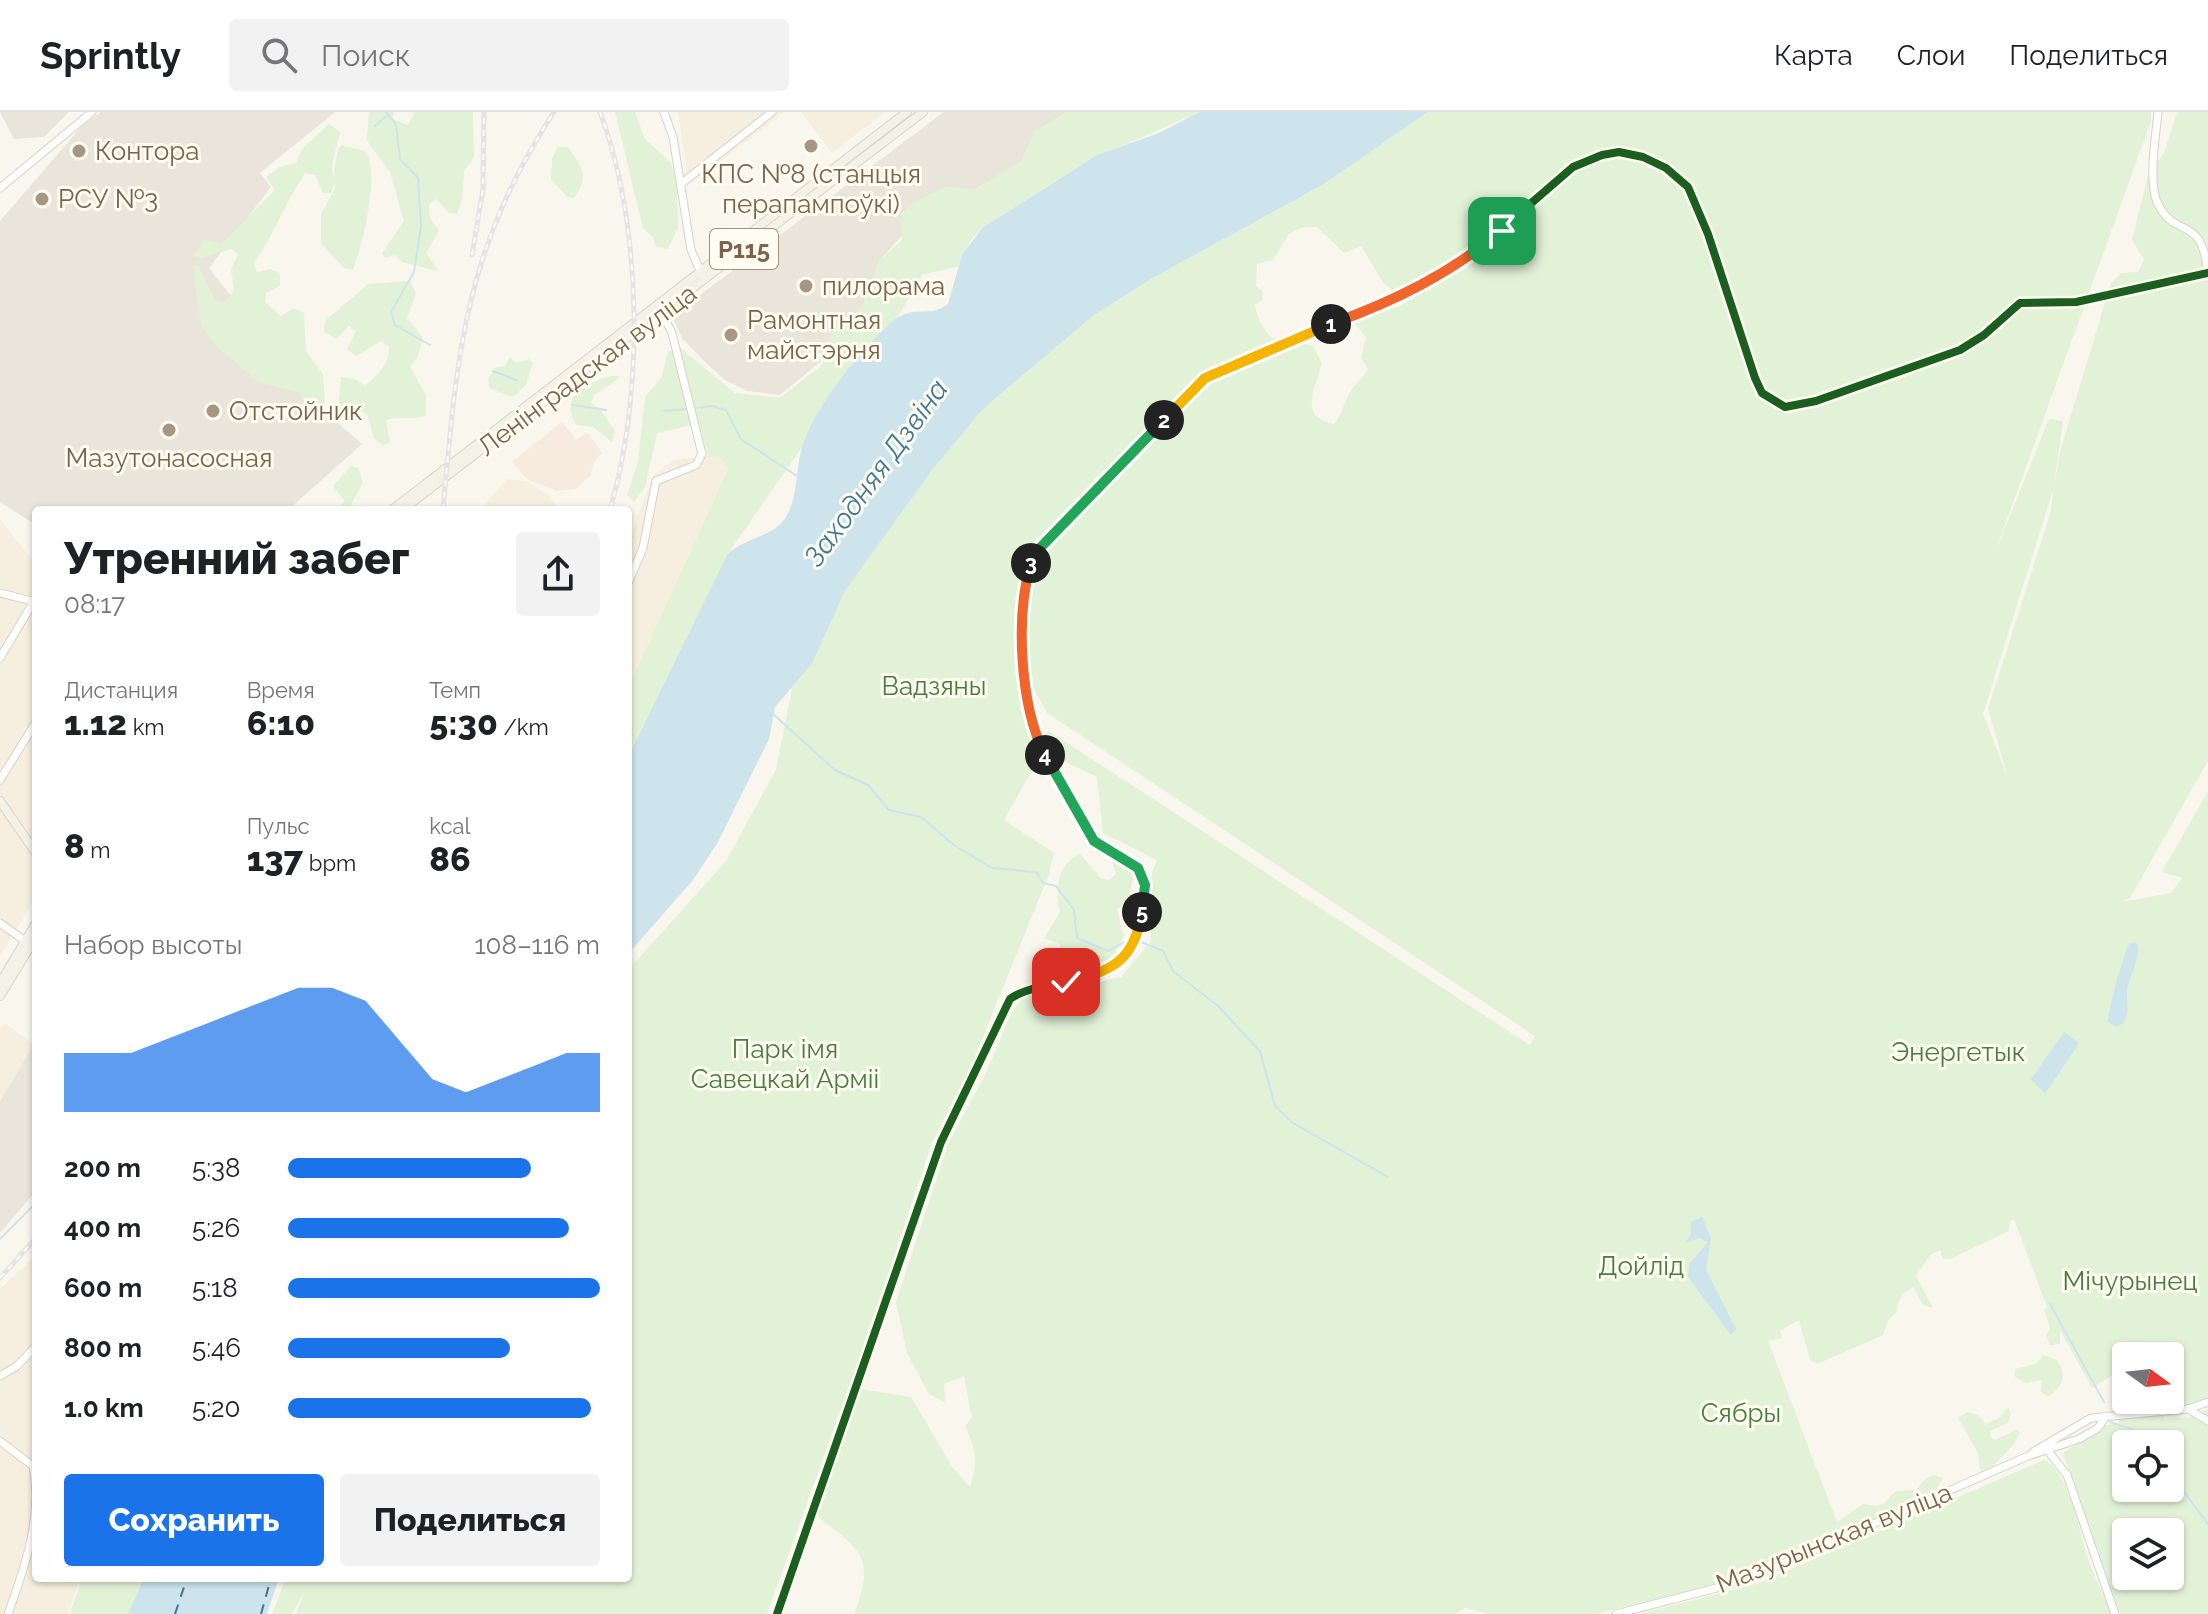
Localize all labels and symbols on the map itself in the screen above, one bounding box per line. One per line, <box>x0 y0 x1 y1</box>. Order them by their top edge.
place label: Контора <box>95 136 199 166</box>
marker: КПС №8 (станцыя перапампоўкі) <box>802 137 820 155</box>
marker: Контора <box>70 142 88 160</box>
place label: КПС №8 (станцыя перапампоўкі) <box>701 159 921 219</box>
place label: РСУ №3 <box>58 184 158 214</box>
marker: РСУ №3 <box>33 190 51 208</box>
pin <box>1468 197 1536 265</box>
road number: Р115 <box>710 229 778 269</box>
place label: пилорама <box>822 271 945 301</box>
marker: пилорама <box>797 277 815 295</box>
street label: Ленінградская вуліца <box>472 278 702 462</box>
pin: 1 <box>1311 304 1351 344</box>
place label: Рамонтная майстэрня <box>747 305 881 365</box>
marker: Рамонтная майстэрня <box>722 326 740 344</box>
water label: Заходняя Дзвіна <box>797 373 955 573</box>
place label: Отстойник <box>229 396 363 426</box>
pin: 2 <box>1144 400 1184 440</box>
marker: Отстойник <box>204 402 222 420</box>
marker: Мазутонасосная <box>160 421 178 439</box>
place label: Мазутонасосная <box>66 443 272 473</box>
pin: 3 <box>1011 543 1051 583</box>
park label: Вадзяны <box>882 671 986 701</box>
pin: 4 <box>1025 735 1065 775</box>
pin: 5 <box>1122 892 1162 932</box>
pin <box>1032 948 1100 1016</box>
park label: Парк імя Савецкай Арміі <box>691 1034 879 1094</box>
park label: Энергетык <box>1891 1037 2025 1067</box>
park label: Дойлід <box>1598 1251 1684 1281</box>
park label: Мічурынец <box>2062 1266 2198 1296</box>
north arrow <box>2112 1342 2184 1414</box>
park label: Сябры <box>1701 1398 1781 1428</box>
street label: Мазурынская вуліца <box>1712 1477 1956 1599</box>

